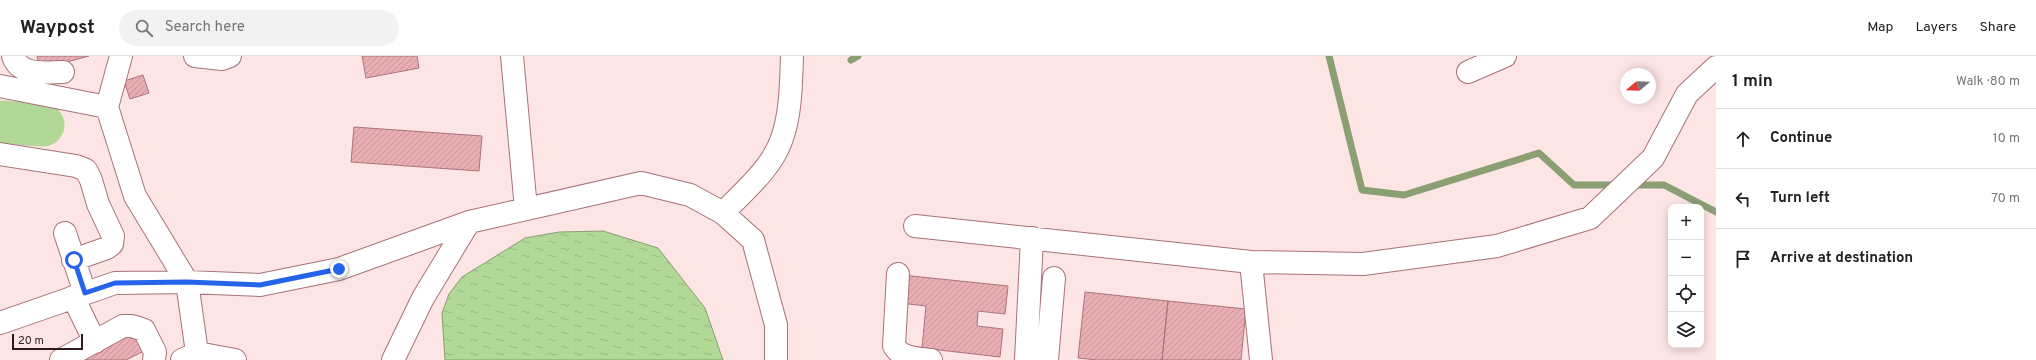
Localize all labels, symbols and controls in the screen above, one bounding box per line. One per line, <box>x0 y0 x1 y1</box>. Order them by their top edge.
search box <box>119 10 399 46</box>
text: Waypost <box>20 16 95 40</box>
icon: search <box>133 17 155 39</box>
text: Search here <box>165 18 245 37</box>
text: Map <box>1867 19 1893 36</box>
text: Layers <box>1915 19 1957 36</box>
text: Share <box>1979 19 2016 36</box>
north arrow <box>1620 68 1656 104</box>
text: 1 min <box>1732 71 1773 93</box>
text: Walk · 80 m <box>1956 74 2020 90</box>
icon: ahead <box>1732 128 1754 150</box>
text: Continue <box>1770 129 1832 148</box>
text: 10 m <box>1993 131 2020 147</box>
icon: left <box>1732 188 1754 210</box>
text: Turn left <box>1770 189 1830 208</box>
text: 70 m <box>1991 191 2020 207</box>
map controls <box>1668 204 1704 348</box>
button: + <box>1668 204 1704 240</box>
button: − <box>1668 240 1704 276</box>
icon: arrive <box>1732 248 1754 270</box>
text: Arrive at destination <box>1770 249 1913 268</box>
route start <box>65 251 83 269</box>
route end <box>330 260 348 278</box>
button: locate <box>1668 276 1704 312</box>
button: layers <box>1668 312 1704 348</box>
scale bar <box>12 332 83 351</box>
text: 20 m <box>18 334 44 348</box>

